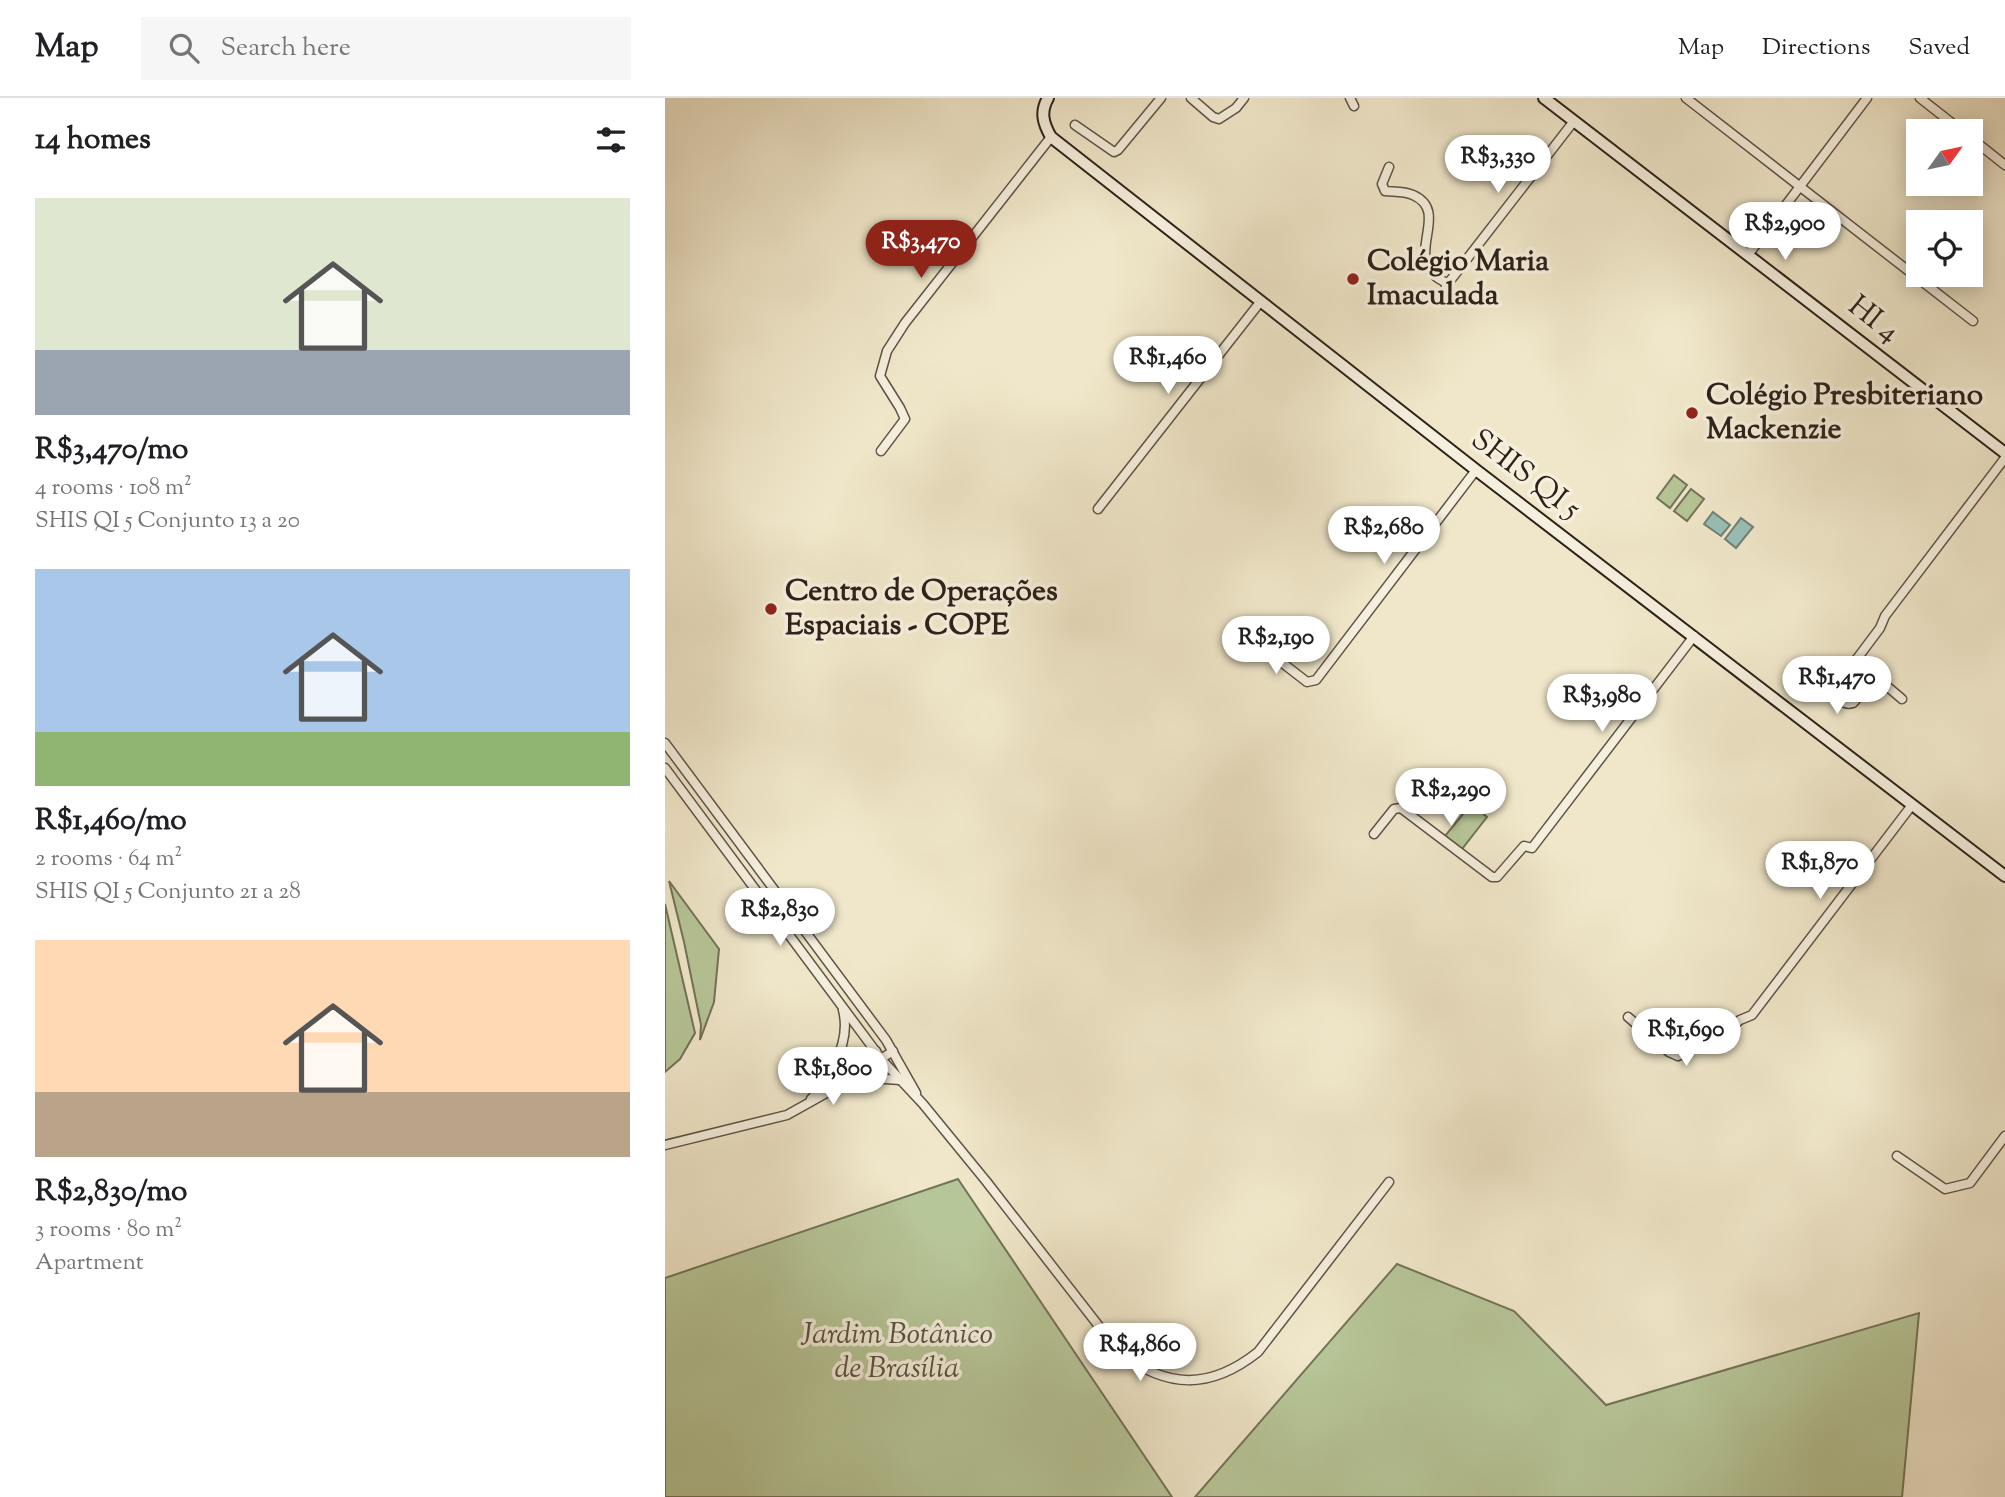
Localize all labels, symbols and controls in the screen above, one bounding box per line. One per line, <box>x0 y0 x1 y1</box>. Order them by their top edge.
search box <box>141 17 631 80</box>
text: Map <box>35 24 99 72</box>
icon: search <box>165 29 203 67</box>
text: Search here <box>221 30 351 67</box>
text: Map <box>1678 31 1724 65</box>
text: Directions <box>1762 31 1870 65</box>
text: Saved <box>1908 31 1970 65</box>
text: 14 homes <box>35 119 151 162</box>
north arrow <box>1906 119 1983 196</box>
map controls <box>1906 119 1983 287</box>
icon: filters <box>592 121 630 159</box>
pin: R$3,330 <box>1433 136 1563 195</box>
text: R$3,330 <box>1461 141 1535 174</box>
pin: R$2,900 <box>1720 202 1850 262</box>
text: R$2,900 <box>1745 208 1825 241</box>
button: locate <box>1906 210 1983 287</box>
pin: R$3,470 <box>856 220 986 280</box>
text: R$3,470 <box>882 226 960 259</box>
place label: Colégio Maria Imaculada <box>1367 241 1549 318</box>
icon: home <box>270 243 396 369</box>
marker: Colégio Maria Imaculada <box>1345 271 1361 287</box>
street label: HI 4 <box>1838 286 1908 354</box>
pin: R$1,460 <box>1103 336 1233 396</box>
text: R$1,460 <box>1129 342 1207 375</box>
place label: Colégio Presbiteriano Mackenzie <box>1706 375 1983 452</box>
marker: Colégio Presbiteriano Mackenzie <box>1684 405 1700 421</box>
street label: SHIS QI 5 <box>1461 419 1589 531</box>
text: R$3,470/mo <box>35 429 188 472</box>
text: 4 rooms · 108 m² <box>35 472 192 505</box>
text: SHIS QI 5 Conjunto 13 a 20 <box>35 505 300 538</box>
pin: R$2,680 <box>1319 506 1449 566</box>
text: R$2,680 <box>1344 512 1424 545</box>
place label: Centro de Operações Espaciais - COPE <box>785 571 1058 648</box>
marker: Centro de Operações Espaciais - COPE <box>763 601 779 617</box>
icon: home <box>270 614 396 740</box>
pin: R$2,190 <box>1211 616 1341 676</box>
text: R$2,190 <box>1238 622 1314 655</box>
pin: R$1,470 <box>1772 656 1902 716</box>
text: R$1,470 <box>1798 662 1876 695</box>
pin: R$3,980 <box>1537 674 1667 734</box>
text: R$3,980 <box>1563 680 1641 713</box>
pin: R$2,290 <box>1386 768 1516 828</box>
text: R$2,290 <box>1411 774 1491 807</box>
text: R$1,460/mo <box>35 800 187 843</box>
pin: R$1,870 <box>1755 842 1885 901</box>
text: 2 rooms · 64 m² <box>35 843 182 876</box>
text: R$1,870 <box>1781 847 1859 880</box>
text: SHIS QI 5 Conjunto 21 a 28 <box>35 876 301 909</box>
pin: R$2,830 <box>715 888 845 948</box>
text: R$2,830 <box>741 894 819 927</box>
icon: home <box>270 985 396 1111</box>
pin: R$1,690 <box>1621 1009 1751 1068</box>
text: R$1,690 <box>1648 1014 1724 1047</box>
pin: R$1,800 <box>768 1048 898 1107</box>
text: R$1,800 <box>794 1053 872 1086</box>
text: R$2,830/mo <box>35 1171 188 1214</box>
text: 3 rooms · 80 m² <box>35 1214 182 1247</box>
text: Apartment <box>35 1247 144 1280</box>
park label: Jardim Botânico de Brasília <box>800 1314 993 1391</box>
pin: R$4,860 <box>1075 1324 1205 1383</box>
text: R$4,860 <box>1099 1329 1181 1362</box>

